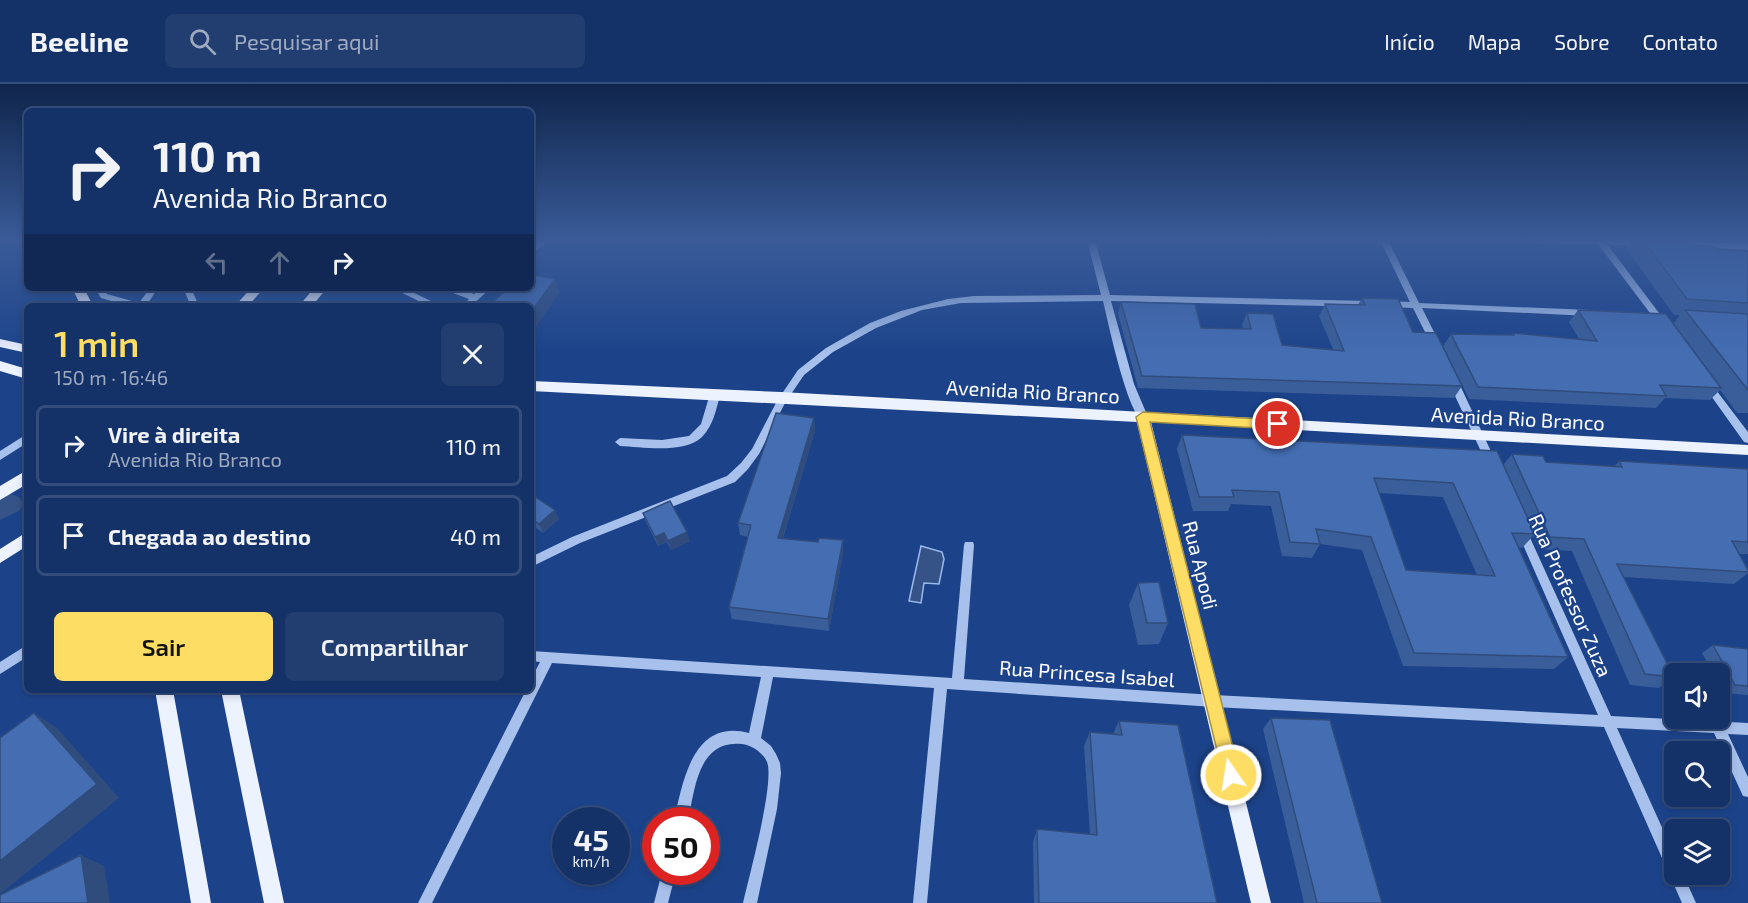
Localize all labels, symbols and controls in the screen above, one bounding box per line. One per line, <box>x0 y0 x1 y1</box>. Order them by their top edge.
search box <box>165 14 585 68</box>
text: Beeline <box>30 24 129 58</box>
icon: search <box>186 25 219 58</box>
text: Pesquisar aqui <box>234 28 380 54</box>
text: Início <box>1384 29 1435 54</box>
text: Mapa <box>1468 29 1521 54</box>
text: Sobre <box>1554 29 1609 54</box>
text: Contato <box>1642 29 1718 54</box>
text: 110 m <box>153 130 262 180</box>
icon: right <box>54 132 132 210</box>
text: Avenida Rio Branco <box>153 181 388 213</box>
icon: left <box>200 246 233 279</box>
icon: ahead <box>263 246 296 279</box>
icon: right <box>326 246 359 279</box>
text: 1 min <box>54 321 139 364</box>
button: close <box>441 323 504 386</box>
text: 150 m · 16:46 <box>54 365 168 389</box>
street label: Avenida Rio Branco <box>946 374 1120 408</box>
pin <box>1252 398 1303 449</box>
street label: Avenida Rio Branco <box>1431 401 1605 435</box>
icon: arrive <box>1261 407 1294 440</box>
text: Vire à direita <box>108 421 240 447</box>
icon: right <box>57 429 90 462</box>
text: 110 m <box>446 433 501 459</box>
text: Avenida Rio Branco <box>108 447 282 471</box>
street label: Rua Professor Zuza <box>1524 510 1618 680</box>
street label: Rua Apodi <box>1178 518 1224 612</box>
icon: arrive <box>57 519 90 552</box>
text: Chegada ao destino <box>108 523 311 549</box>
text: 40 m <box>450 523 501 549</box>
button: Sair <box>54 612 273 681</box>
button: Compartilhar <box>285 612 504 681</box>
street label: Rua Princesa Isabel <box>998 655 1176 691</box>
map controls <box>1664 663 1730 885</box>
button: sound <box>1664 663 1730 729</box>
button: search <box>1664 741 1730 807</box>
position arrow <box>1199 743 1263 807</box>
speed limit sign: 50 <box>642 807 720 885</box>
button: layers <box>1664 819 1730 885</box>
text: 45 <box>573 821 609 857</box>
text: km/h <box>572 852 610 870</box>

